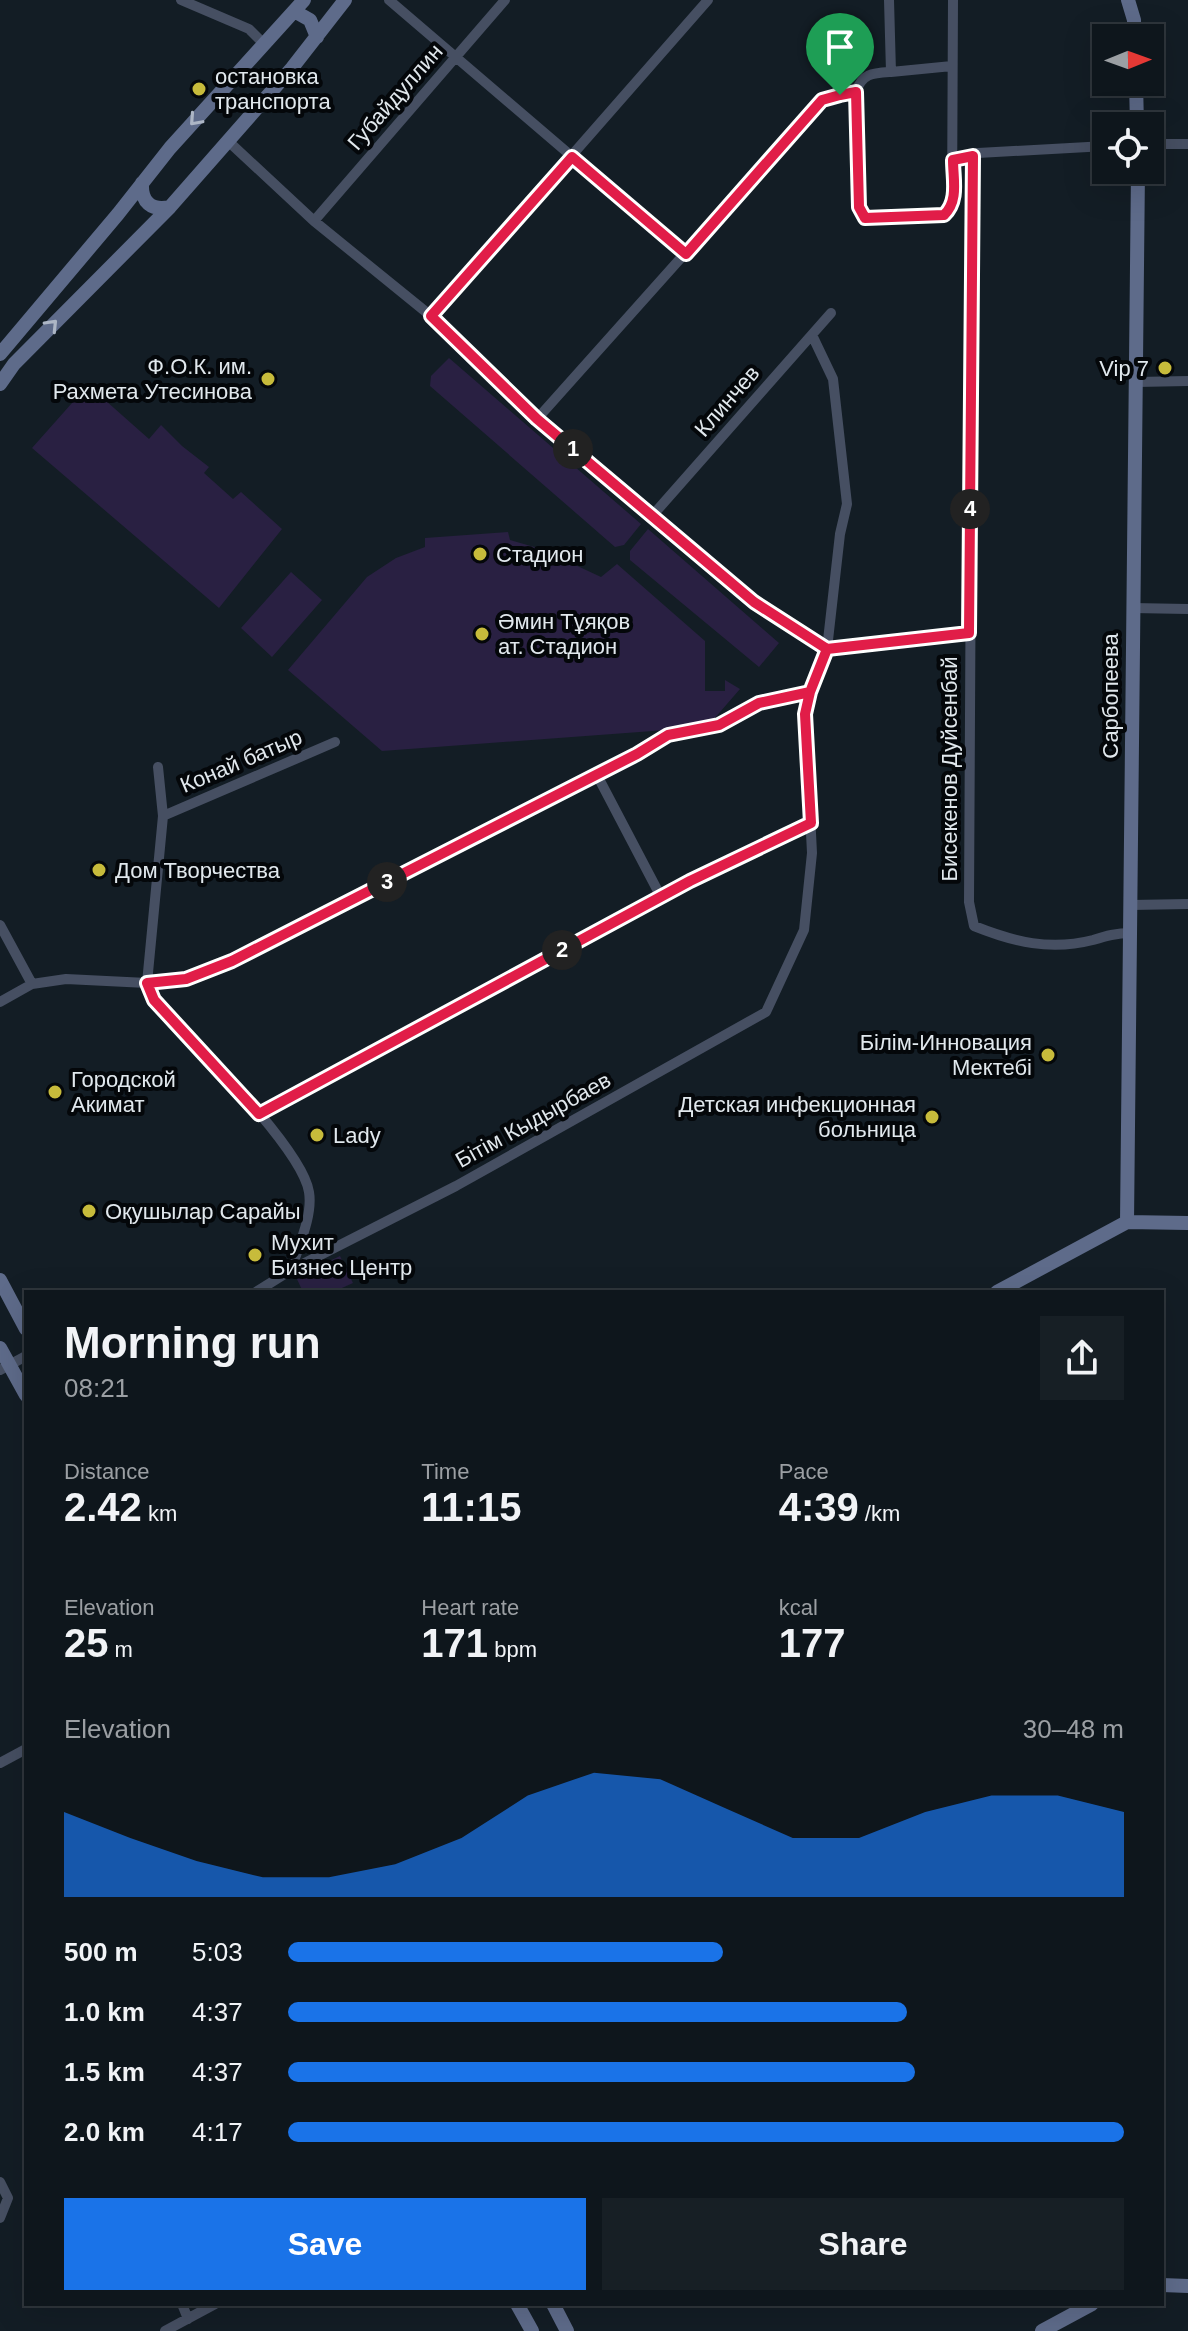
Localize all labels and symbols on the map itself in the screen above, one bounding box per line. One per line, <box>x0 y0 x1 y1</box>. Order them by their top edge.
pin <box>806 13 874 95</box>
north arrow <box>1092 24 1164 96</box>
street label: Губайдуллин <box>342 39 448 155</box>
place label: остановка транспорта <box>215 64 331 114</box>
marker: остановка транспорта <box>190 80 208 98</box>
one-way arrow <box>191 110 205 125</box>
one-way arrow <box>42 320 56 335</box>
place label: Ф.О.К. им. Рахмета Утесинова <box>53 354 253 404</box>
place label: Vip 7 <box>1099 356 1149 381</box>
marker: Vip 7 <box>1156 359 1174 377</box>
street label: Клинчев <box>690 361 764 441</box>
marker: Ф.О.К. им. Рахмета Утесинова <box>259 370 277 388</box>
pin: 1 <box>553 429 593 469</box>
pin: 4 <box>950 489 990 529</box>
place label: Стадион <box>496 542 583 567</box>
marker: Стадион <box>471 545 489 563</box>
place label: Әмин Тұяқов ат. Стадион <box>498 609 630 659</box>
marker: Әмин Тұяқов ат. Стадион <box>473 625 491 643</box>
street label: Сарбопеева <box>1098 632 1123 759</box>
street label: Бисекенов Дуйсенбай <box>937 657 962 881</box>
street label: Конай батыр <box>176 724 306 798</box>
place label: Дом Творчества <box>115 858 281 883</box>
marker: Дом Творчества <box>90 861 108 879</box>
pin: 3 <box>367 862 407 902</box>
pin: 2 <box>542 930 582 970</box>
place label: Білім-Инновация Мектебі <box>860 1030 1032 1080</box>
marker: Білім-Инновация Мектебі <box>1039 1046 1057 1064</box>
place label: Городской Акимат <box>71 1067 176 1117</box>
street label: Бiтiм Кыдырбаев <box>451 1067 615 1173</box>
marker: Городской Акимат <box>46 1083 64 1101</box>
place label: Детская инфекционная больница <box>678 1092 917 1142</box>
marker: Детская инфекционная больница <box>923 1108 941 1126</box>
place label: Lady <box>333 1123 381 1148</box>
marker: Lady <box>308 1126 326 1144</box>
place label: Оқушылар Сарайы <box>105 1199 301 1224</box>
marker: Оқушылар Сарайы <box>80 1202 98 1220</box>
place label: Мухит Бизнес Центр <box>271 1230 412 1280</box>
marker: Мухит Бизнес Центр <box>246 1246 264 1264</box>

